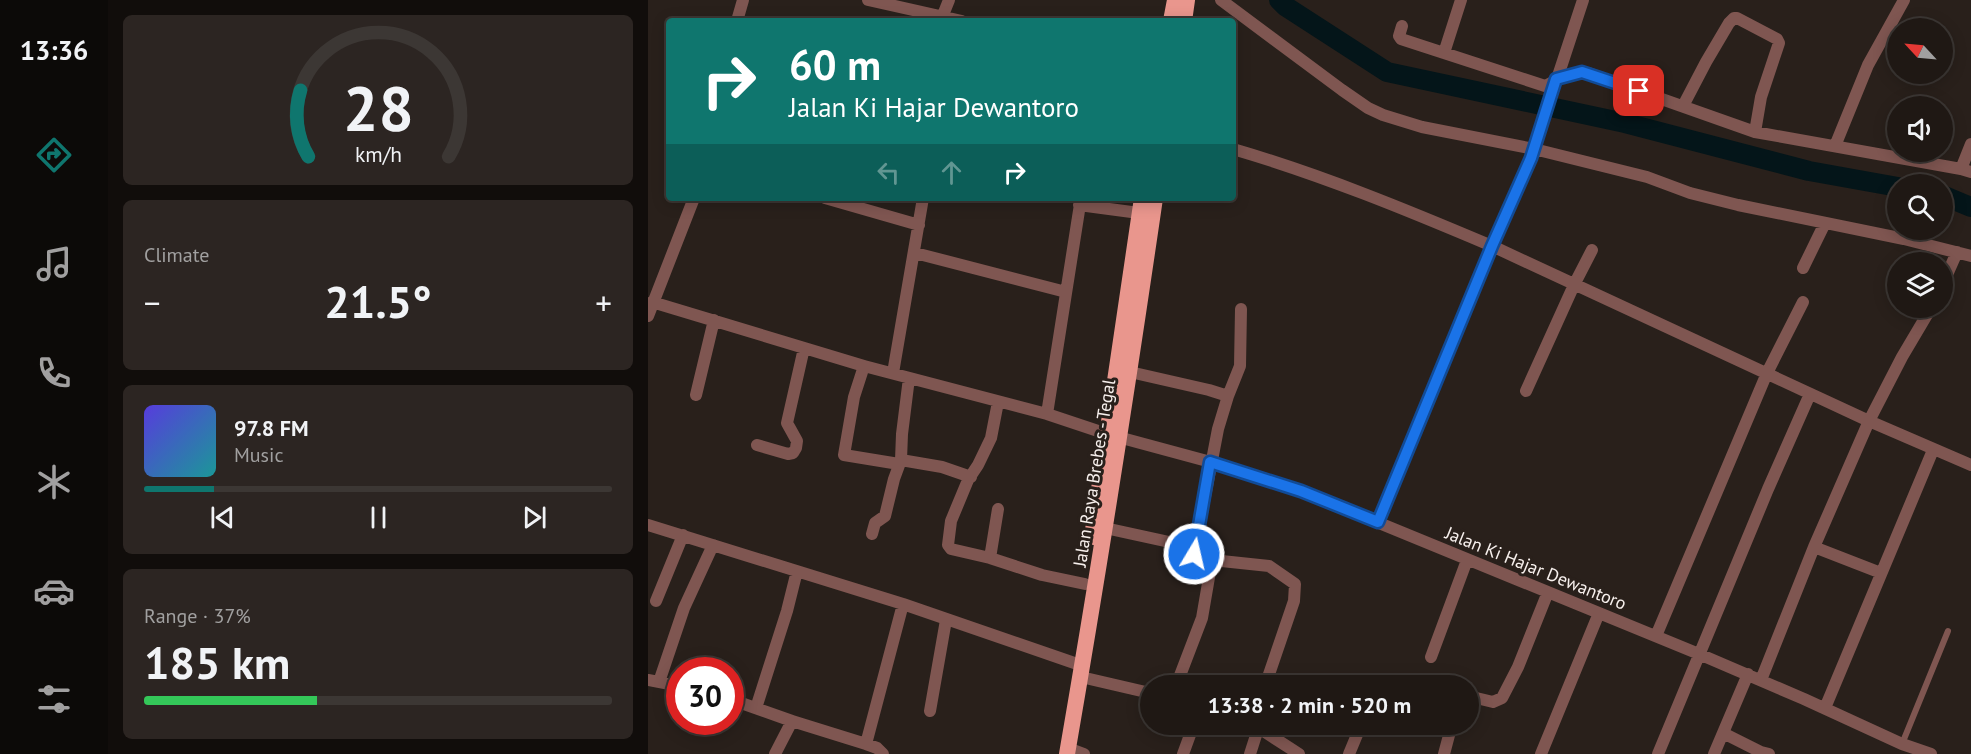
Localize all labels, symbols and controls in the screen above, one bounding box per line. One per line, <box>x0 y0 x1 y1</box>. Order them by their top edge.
north arrow <box>1887 18 1953 84</box>
map controls <box>1887 18 1953 318</box>
text: 13:36 <box>20 33 88 67</box>
text: 60 m <box>789 37 881 92</box>
icon: right <box>690 42 768 120</box>
pin <box>1613 65 1664 116</box>
text: 28 <box>343 67 413 148</box>
icon: arrive <box>1622 74 1655 107</box>
text: Jalan Ki Hajar Dewantoro <box>789 90 1079 124</box>
button: sound <box>1887 96 1953 162</box>
icon: directions <box>33 134 75 176</box>
text: km/h <box>354 140 401 168</box>
icon: left <box>872 156 905 189</box>
icon: ahead <box>935 156 968 189</box>
icon: right <box>998 156 1031 189</box>
button: search <box>1887 174 1953 240</box>
text: Climate <box>144 242 210 268</box>
icon: music <box>33 243 75 285</box>
button: layers <box>1887 252 1953 318</box>
text: 21.5° <box>324 272 432 330</box>
text: − <box>144 281 161 324</box>
text: + <box>595 281 612 324</box>
icon: phone <box>33 352 75 394</box>
street label: Jalan Raya Brebes - Tegal <box>1068 377 1120 570</box>
text: 97.8 FM <box>234 414 309 442</box>
text: Music <box>234 442 283 468</box>
icon: climate <box>33 461 75 503</box>
icon: previous <box>206 501 239 534</box>
icon: pause <box>362 501 395 534</box>
icon: next <box>518 501 551 534</box>
street label: Jalan Ki Hajar Dewantoro <box>1441 521 1630 615</box>
position arrow <box>1162 522 1226 586</box>
icon: car <box>33 570 75 612</box>
text: Range · 37% <box>144 603 251 629</box>
text: 185 km <box>144 633 290 691</box>
speed limit sign: 30 <box>666 657 744 735</box>
icon: filters <box>33 678 75 720</box>
text: 13:38 · 2 min · 520 m <box>1208 691 1411 719</box>

